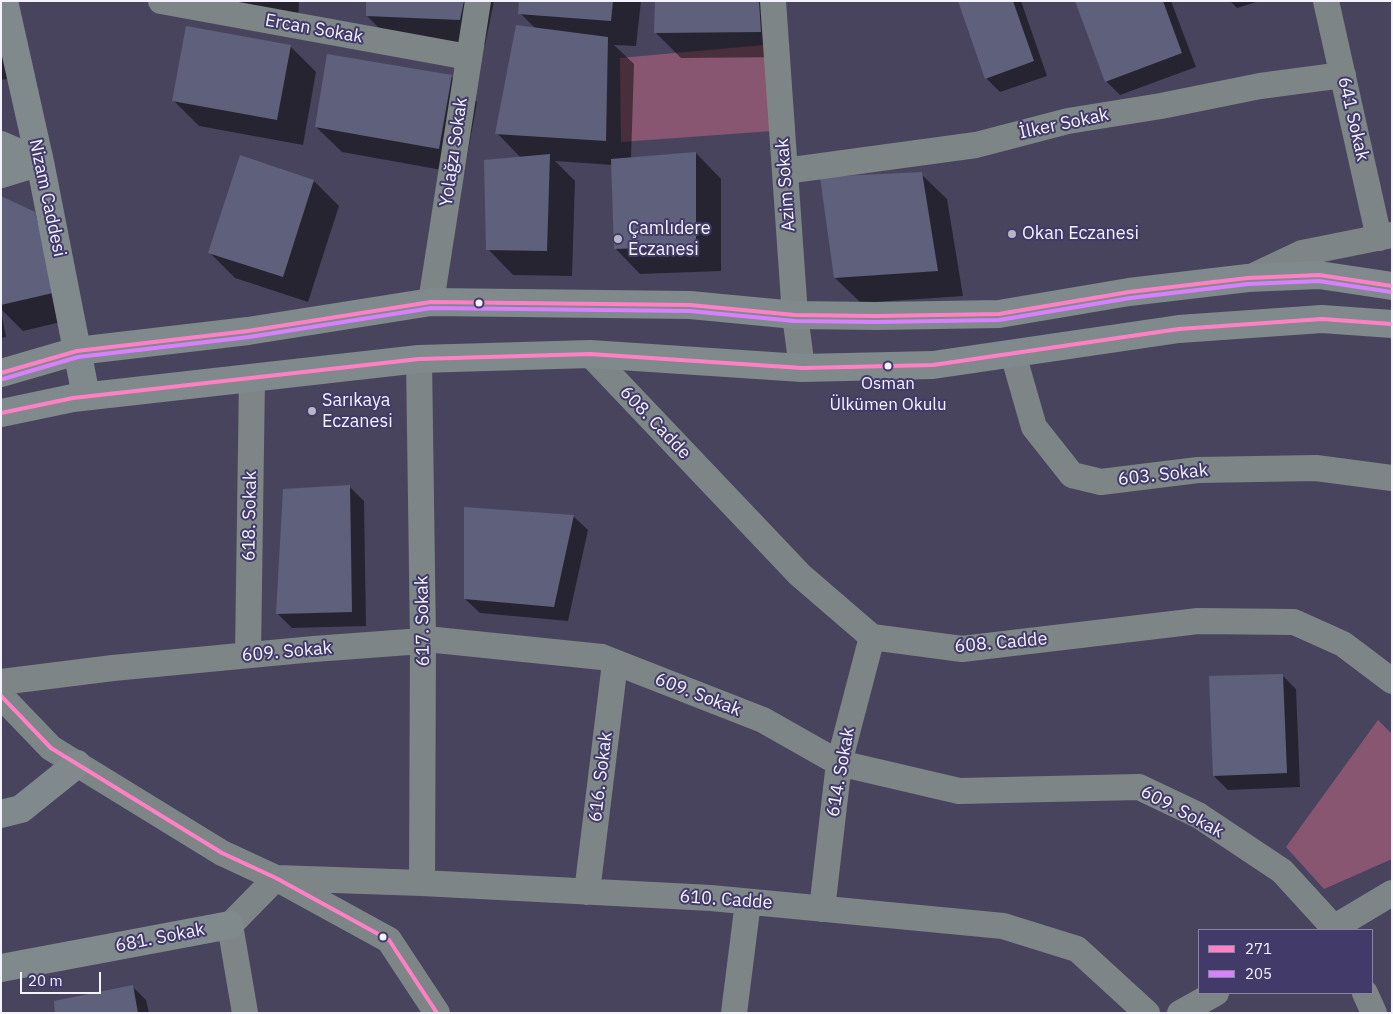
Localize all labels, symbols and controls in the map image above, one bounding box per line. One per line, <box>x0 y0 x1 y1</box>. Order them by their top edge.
street label: Ercan Sokak <box>263 10 365 48</box>
street label: 641 Sokak <box>1333 75 1373 163</box>
street label: Yolağzı Sokak <box>436 96 472 208</box>
street label: İlker Sokak <box>1017 104 1111 144</box>
street label: Nizam Caddesi <box>24 137 70 259</box>
street label: Azim Sokak <box>772 138 800 232</box>
place label: Çamlıdere Eczanesi <box>628 218 711 260</box>
place label: Okan Eczanesi <box>1022 223 1139 245</box>
marker: Okan Eczanesi <box>1006 228 1018 240</box>
marker: Çamlıdere Eczanesi <box>612 233 624 245</box>
unlabelled marker <box>474 298 484 308</box>
marker: Osman Ülkümen Okulu <box>883 361 893 371</box>
place label: Osman Ülkümen Okulu <box>829 374 947 414</box>
street label: 608. Cadde <box>615 382 695 464</box>
place label: Sarıkaya Eczanesi <box>322 390 393 432</box>
marker: Sarıkaya Eczanesi <box>306 405 318 417</box>
street label: 603. Sokak <box>1117 460 1209 490</box>
street label: 618. Sokak <box>238 471 262 561</box>
street label: 617. Sokak <box>411 576 435 666</box>
street label: 608. Cadde <box>954 628 1048 658</box>
street label: 609. Sokak <box>241 637 333 667</box>
street label: 609. Sokak <box>652 669 744 721</box>
street label: 614. Sokak <box>822 726 860 818</box>
street label: 616. Sokak <box>585 731 617 823</box>
street label: 609. Sokak <box>1137 781 1227 843</box>
street label: 610. Cadde <box>679 886 773 914</box>
street label: 681. Sokak <box>113 919 207 957</box>
legend <box>1198 929 1373 994</box>
unlabelled marker <box>378 932 388 942</box>
text: 271 <box>1245 939 1272 958</box>
scale bar <box>22 962 104 994</box>
text: 205 <box>1245 964 1272 983</box>
text: 20 m <box>28 971 63 990</box>

